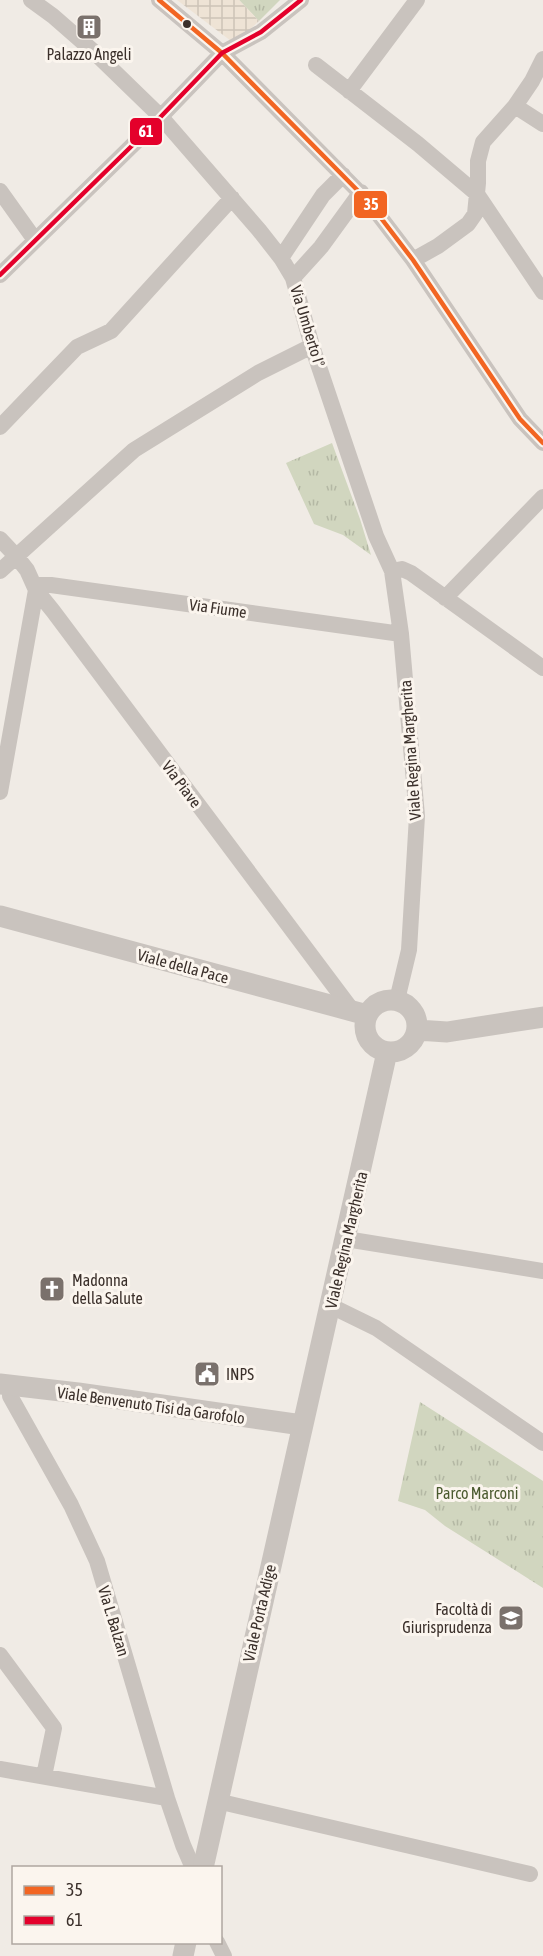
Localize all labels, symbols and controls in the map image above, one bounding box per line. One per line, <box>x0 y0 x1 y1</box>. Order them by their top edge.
building icon: Palazzo Angeli <box>74 12 104 42</box>
unlabelled marker <box>181 18 193 30</box>
place label: Palazzo Angeli <box>46 45 132 64</box>
line badge: 61 <box>129 117 163 146</box>
text: 61 <box>138 122 154 140</box>
line badge: 35 <box>353 190 388 219</box>
text: 35 <box>363 195 379 213</box>
street label: Via Umberto I° <box>287 283 329 369</box>
street label: Via Fiume <box>188 595 248 621</box>
street label: Viale Regina Margherita <box>396 679 425 821</box>
street label: Via Piave <box>159 757 205 811</box>
street label: Viale della Pace <box>135 945 231 987</box>
street label: Viale Regina Margherita <box>321 1170 372 1311</box>
place label: Madonna della Salute <box>72 1271 143 1307</box>
church icon: Madonna della Salute <box>37 1274 67 1304</box>
public building icon: INPS <box>192 1359 222 1389</box>
place label: INPS <box>226 1365 254 1383</box>
street label: Viale Benvenuto Tisi da Garofolo <box>56 1383 246 1427</box>
park label: Parco Marconi <box>435 1484 519 1502</box>
street label: Viale Porta Adige <box>239 1563 280 1664</box>
street label: Via L. Balzan <box>95 1584 133 1658</box>
place label: Facoltà di Giurisprudenza <box>402 1600 492 1637</box>
school or university icon: Facoltà di Giurisprudenza <box>496 1603 526 1633</box>
legend <box>12 1866 222 1944</box>
text: 35 <box>66 1879 83 1900</box>
text: 61 <box>66 1909 83 1930</box>

